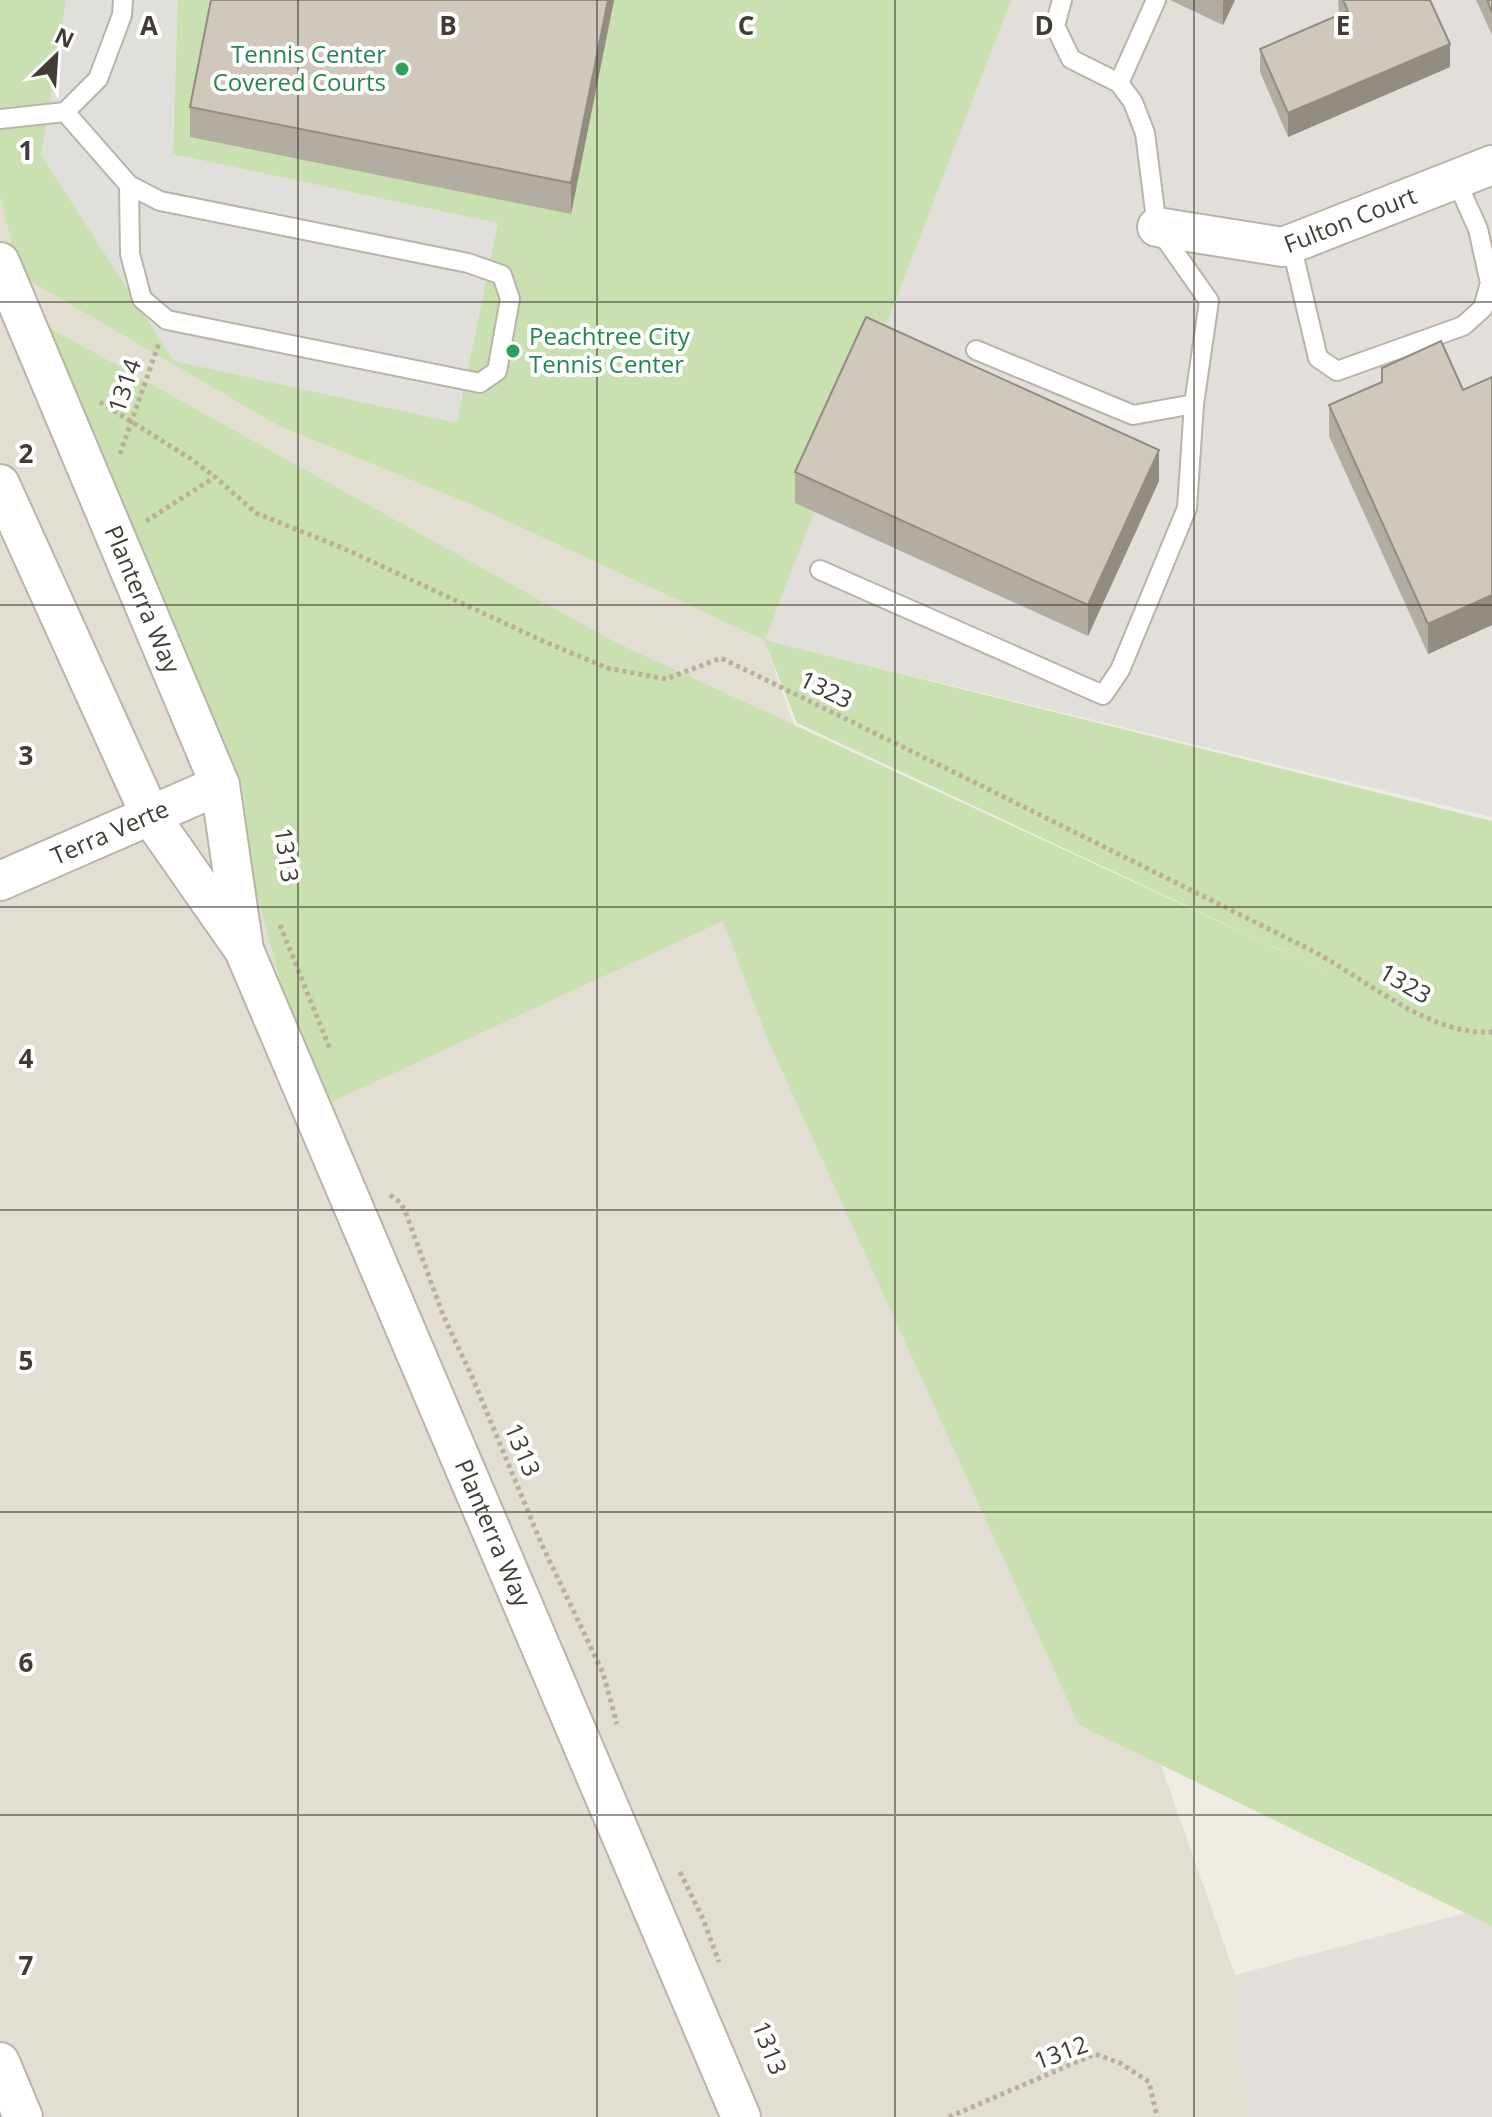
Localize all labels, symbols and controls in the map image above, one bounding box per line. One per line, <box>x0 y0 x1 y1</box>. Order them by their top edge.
text: A <box>140 7 158 43</box>
text: B <box>439 7 457 43</box>
text: C <box>738 7 754 43</box>
text: D <box>1034 7 1054 43</box>
text: E <box>1336 7 1350 43</box>
north arrow <box>16 16 96 96</box>
text: N <box>50 20 79 54</box>
place label: Tennis Center Covered Courts <box>213 37 386 98</box>
marker: Tennis Center Covered Courts <box>393 60 411 78</box>
text: 1 <box>19 132 33 168</box>
street label: Fulton Court <box>1279 178 1421 260</box>
place label: Peachtree City Tennis Center <box>529 319 691 380</box>
marker: Peachtree City Tennis Center <box>504 342 522 360</box>
street label: 1314 <box>99 354 148 417</box>
text: 2 <box>19 435 34 471</box>
street label: Planterra Way <box>98 520 189 679</box>
street label: 1323 <box>795 662 859 716</box>
text: 3 <box>19 737 33 773</box>
street label: Terra Verte <box>45 791 174 872</box>
street label: 1313 <box>267 825 308 884</box>
street label: 1323 <box>1374 955 1438 1011</box>
text: 4 <box>19 1040 34 1076</box>
text: 5 <box>19 1342 33 1378</box>
street label: 1313 <box>497 1418 549 1481</box>
street label: Planterra Way <box>448 1454 540 1613</box>
text: 6 <box>19 1644 34 1680</box>
text: 7 <box>19 1947 34 1983</box>
street label: 1313 <box>745 2016 796 2079</box>
street label: 1312 <box>1029 2027 1092 2076</box>

